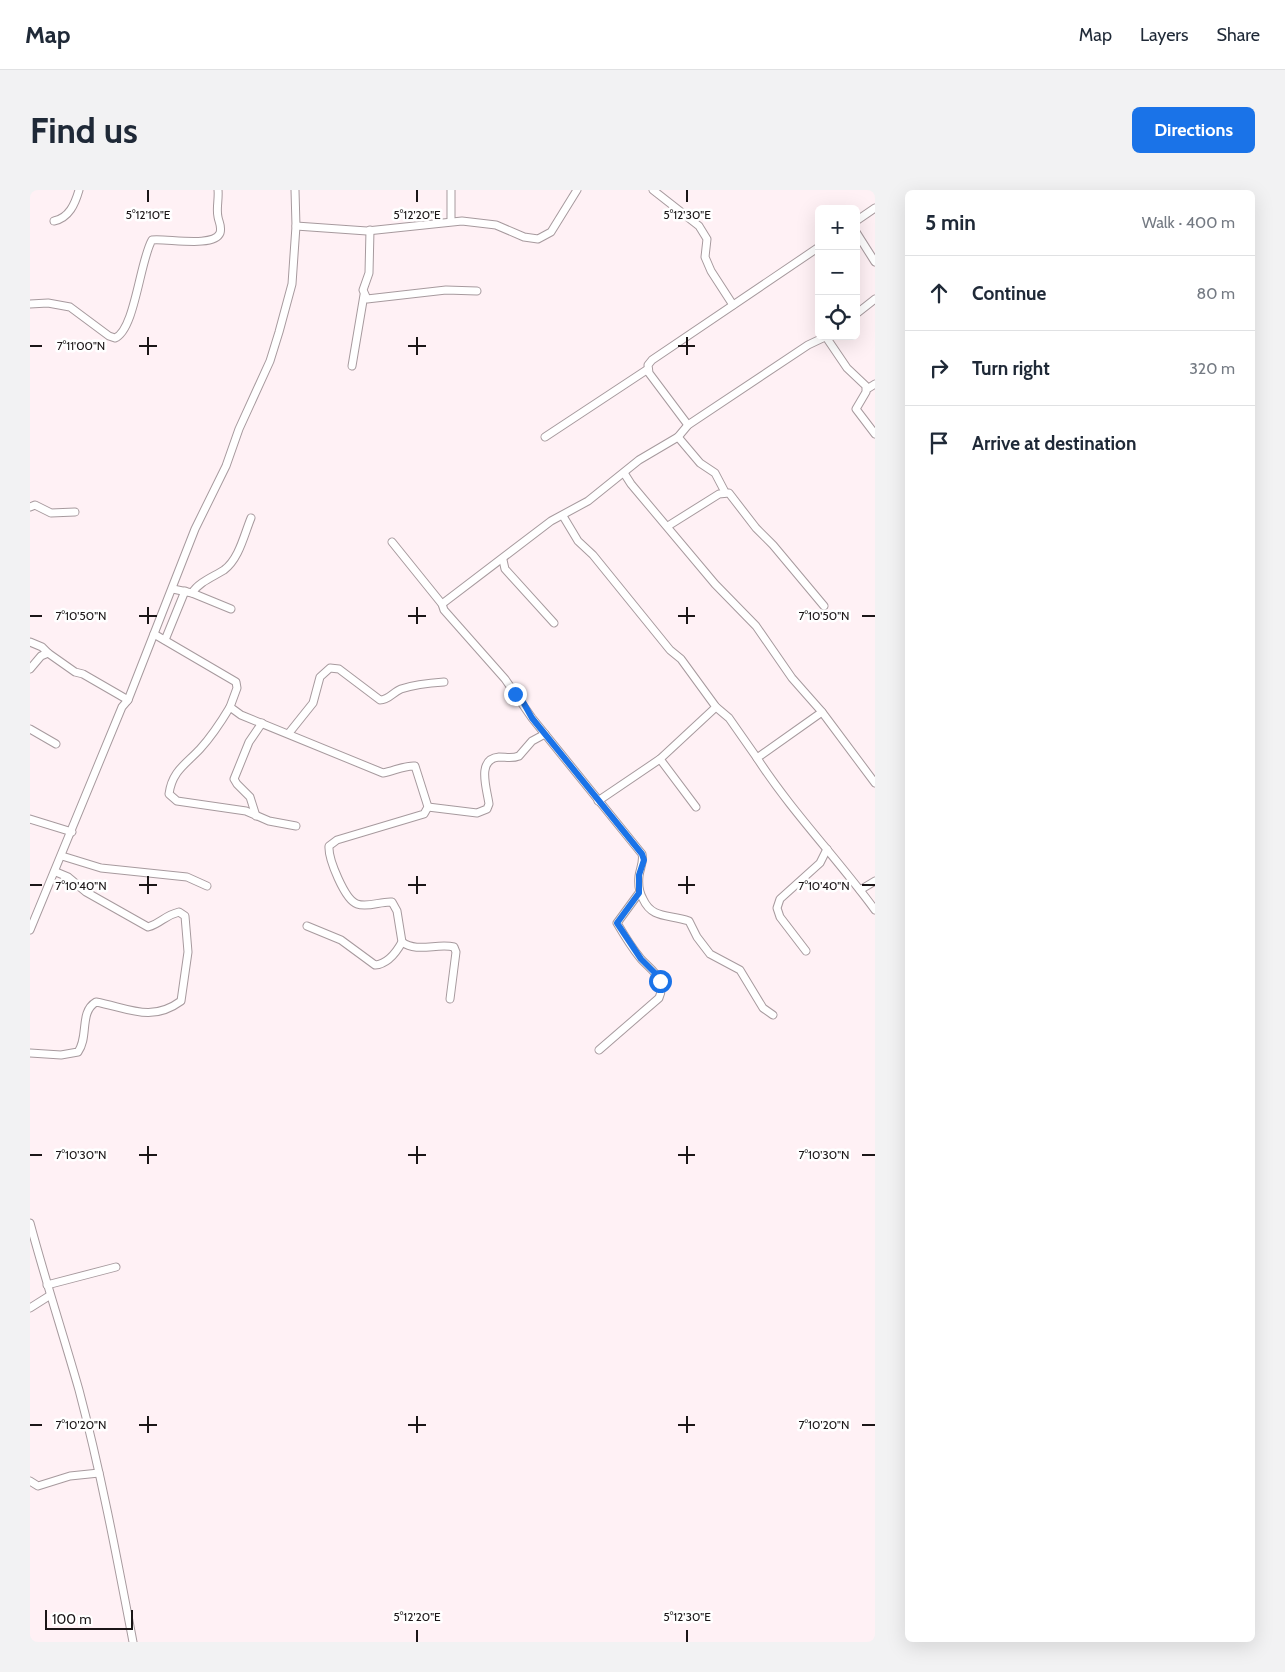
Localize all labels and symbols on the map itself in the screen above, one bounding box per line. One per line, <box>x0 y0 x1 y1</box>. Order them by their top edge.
text: 5°12'10"E <box>125 207 171 222</box>
text: 5°12'20"E <box>393 207 441 222</box>
text: 5°12'30"E <box>663 207 711 222</box>
text: 7°11'00"N <box>57 338 105 353</box>
text: 7°10'50"N <box>55 608 107 623</box>
text: 7°10'50"N <box>798 608 850 623</box>
route end <box>504 683 527 706</box>
text: 7°10'40"N <box>55 878 107 893</box>
text: 7°10'40"N <box>798 878 850 893</box>
route start <box>649 970 672 993</box>
text: 7°10'30"N <box>55 1147 107 1162</box>
text: 7°10'30"N <box>798 1147 850 1162</box>
text: 7°10'20"N <box>56 1417 106 1432</box>
text: 7°10'20"N <box>799 1417 849 1432</box>
scale bar <box>45 1607 132 1630</box>
text: 5°12'20"E <box>393 1609 441 1624</box>
text: 5°12'30"E <box>663 1609 711 1624</box>

